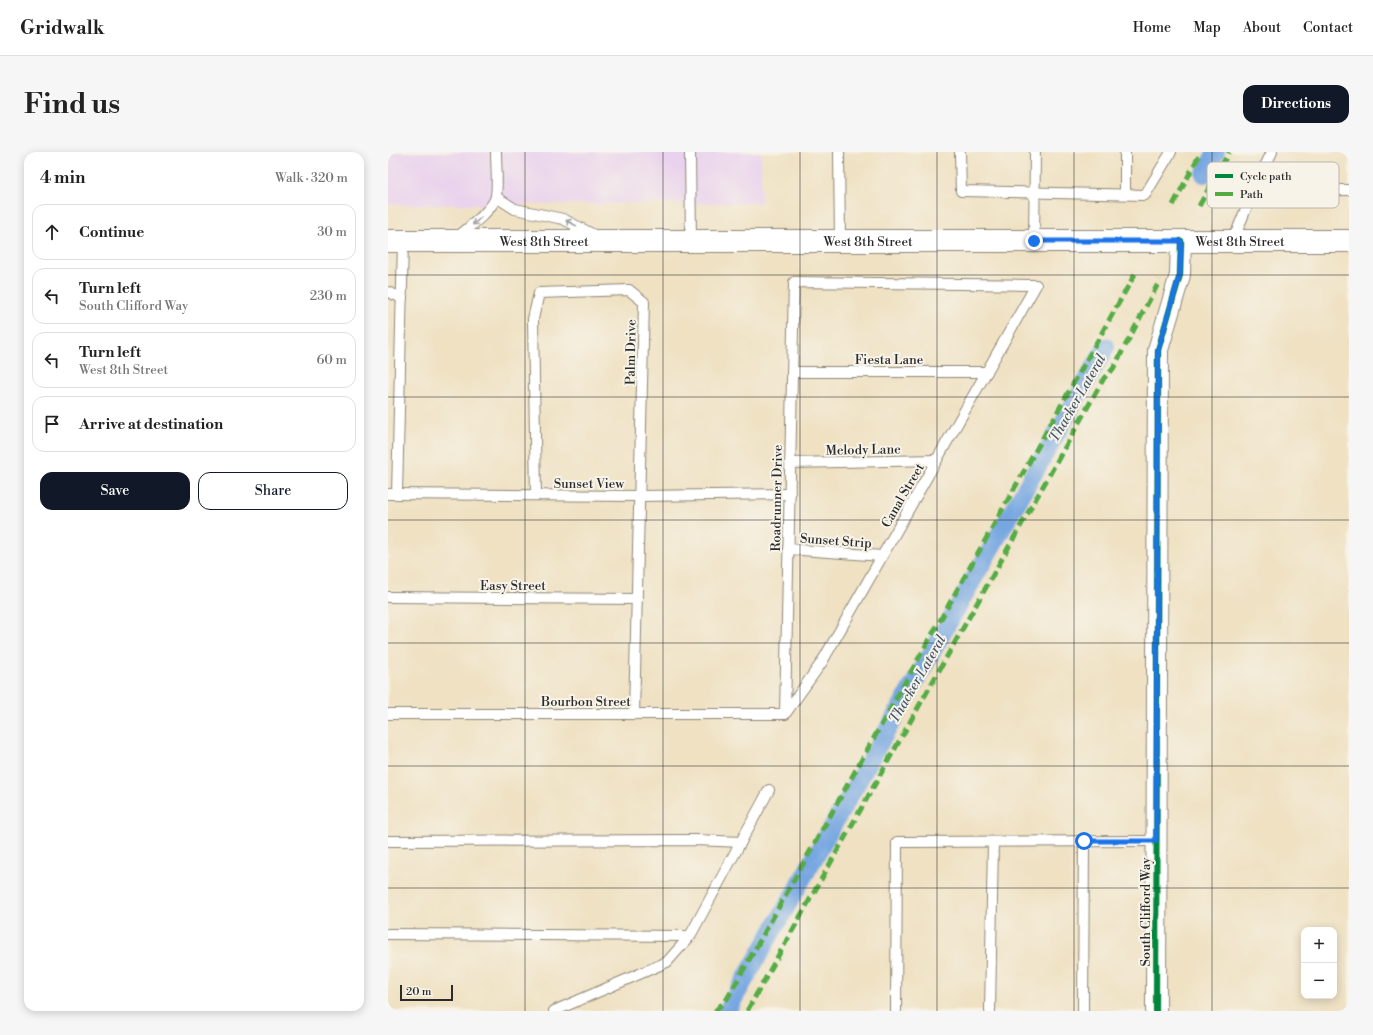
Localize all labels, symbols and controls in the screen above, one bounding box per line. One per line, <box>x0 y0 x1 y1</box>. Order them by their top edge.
text: Gridwalk <box>20 16 104 40</box>
text: Home <box>1133 19 1171 37</box>
text: Map <box>1193 19 1221 37</box>
text: About <box>1243 19 1281 37</box>
text: Contact <box>1303 19 1353 37</box>
button: Directions <box>1243 85 1349 123</box>
text: Find us <box>24 87 120 122</box>
legend <box>1207 162 1339 208</box>
text: 4 min <box>40 167 85 189</box>
text: Walk · 320 m <box>275 170 348 186</box>
text: Cycle path <box>1240 170 1292 184</box>
text: Path <box>1240 188 1264 202</box>
one-way arrow <box>472 216 482 225</box>
one-way arrow <box>565 219 577 226</box>
icon: ahead <box>41 221 63 243</box>
text: Continue <box>79 223 144 242</box>
text: 30 m <box>317 224 347 240</box>
route end <box>1025 232 1043 250</box>
street label: West 8th Street <box>498 234 589 250</box>
street label: West 8th Street <box>822 234 913 250</box>
street label: West 8th Street <box>1194 234 1285 250</box>
text: Turn left <box>79 279 141 298</box>
icon: left <box>41 285 63 307</box>
text: 230 m <box>310 288 347 304</box>
text: South Clifford Way <box>79 298 188 314</box>
street label: Palm Drive <box>622 319 640 385</box>
text: Turn left <box>79 343 141 362</box>
icon: left <box>41 349 63 371</box>
water label: Thacker Lateral <box>1045 351 1111 446</box>
text: 60 m <box>316 352 347 368</box>
street label: Fiesta Lane <box>855 352 924 368</box>
text: West 8th Street <box>79 362 168 378</box>
icon: arrive <box>41 413 63 435</box>
text: Arrive at destination <box>79 415 223 434</box>
street label: Melody Lane <box>825 441 901 459</box>
street label: Roadrunner Drive <box>768 444 786 552</box>
street label: Canal Street <box>878 460 928 531</box>
button: Save <box>40 472 190 510</box>
button: Share <box>198 472 348 510</box>
street label: Sunset View <box>554 476 625 492</box>
street label: Sunset Strip <box>800 531 872 551</box>
street label: Easy Street <box>480 578 546 594</box>
water label: Thacker Lateral <box>885 632 951 727</box>
street label: Bourbon Street <box>540 694 631 710</box>
route start <box>1075 832 1093 850</box>
street label: South Clifford Way <box>1138 857 1154 967</box>
map controls <box>1301 927 1337 999</box>
button: + <box>1301 927 1337 963</box>
button: − <box>1301 963 1337 999</box>
scale bar <box>400 983 453 1002</box>
text: 20 m <box>406 985 431 999</box>

